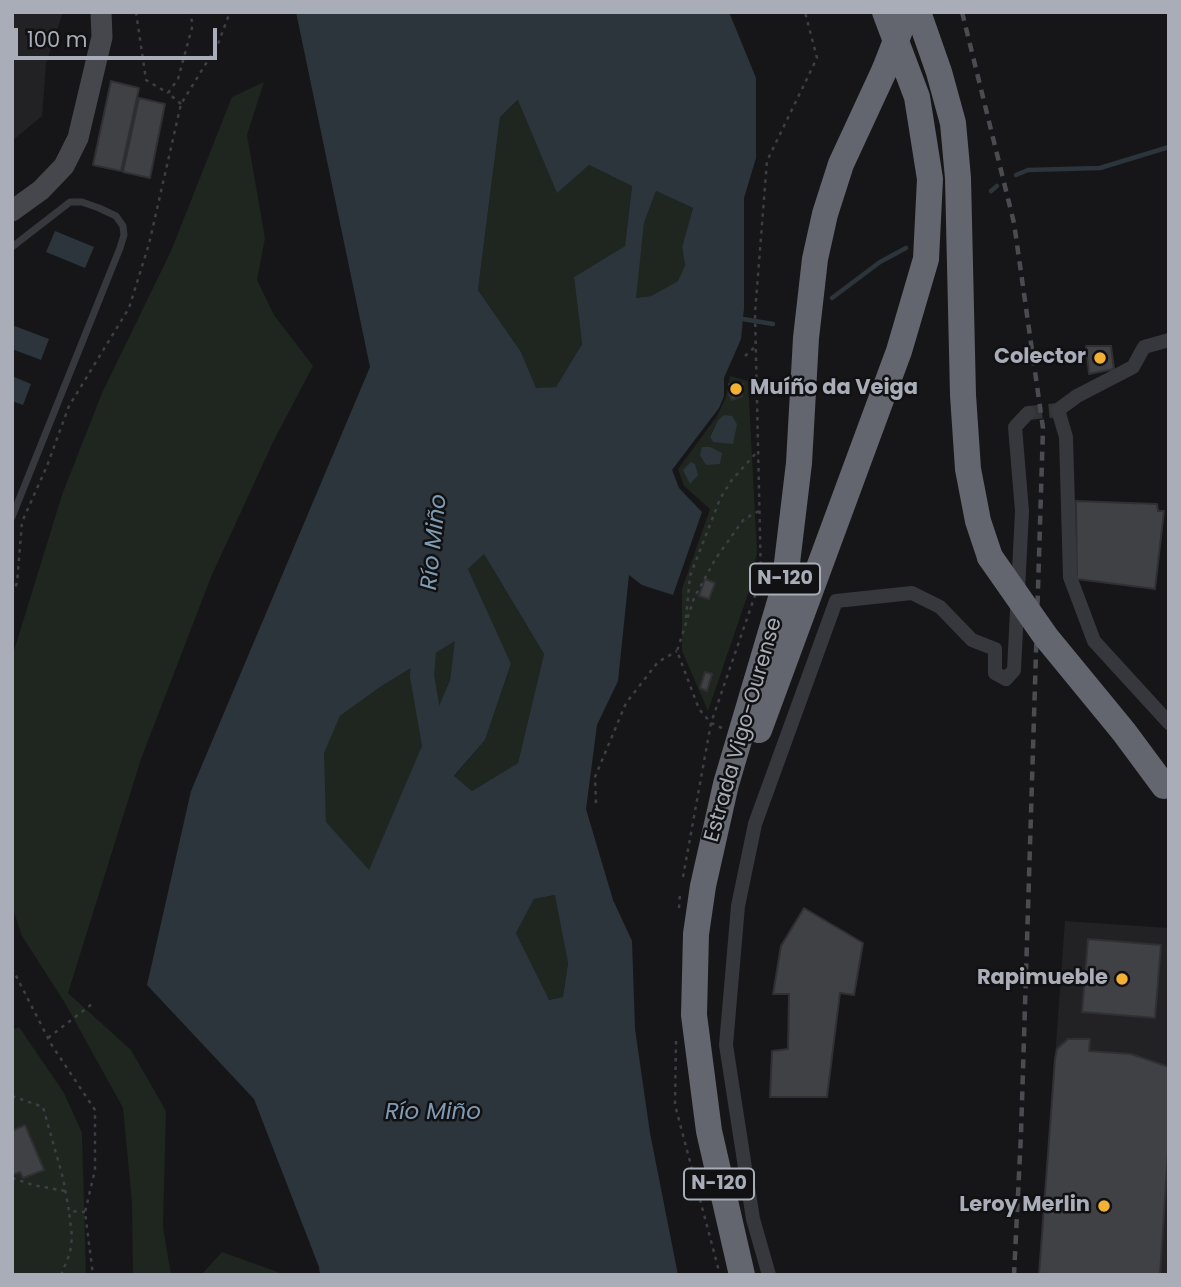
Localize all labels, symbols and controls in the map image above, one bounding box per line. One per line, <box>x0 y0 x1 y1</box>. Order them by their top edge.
scale bar <box>18 14 220 58</box>
text: 100 m <box>27 25 87 54</box>
place label: Colector <box>994 345 1086 371</box>
marker: Colector <box>1092 350 1108 366</box>
place label: Muíño da Veiga <box>750 376 918 402</box>
marker: Muíño da Veiga <box>728 381 744 397</box>
water label: Río Miño <box>416 493 454 591</box>
road number: N-120 <box>750 564 820 594</box>
street label: Estrada Vigo-Ourense <box>700 615 788 845</box>
place label: Rapimueble <box>977 966 1108 992</box>
marker: Rapimueble <box>1114 971 1130 987</box>
water label: Río Miño <box>385 1099 481 1127</box>
road number: N-120 <box>684 1168 754 1200</box>
place label: Leroy Merlin <box>959 1193 1090 1219</box>
marker: Leroy Merlin <box>1096 1198 1112 1214</box>

